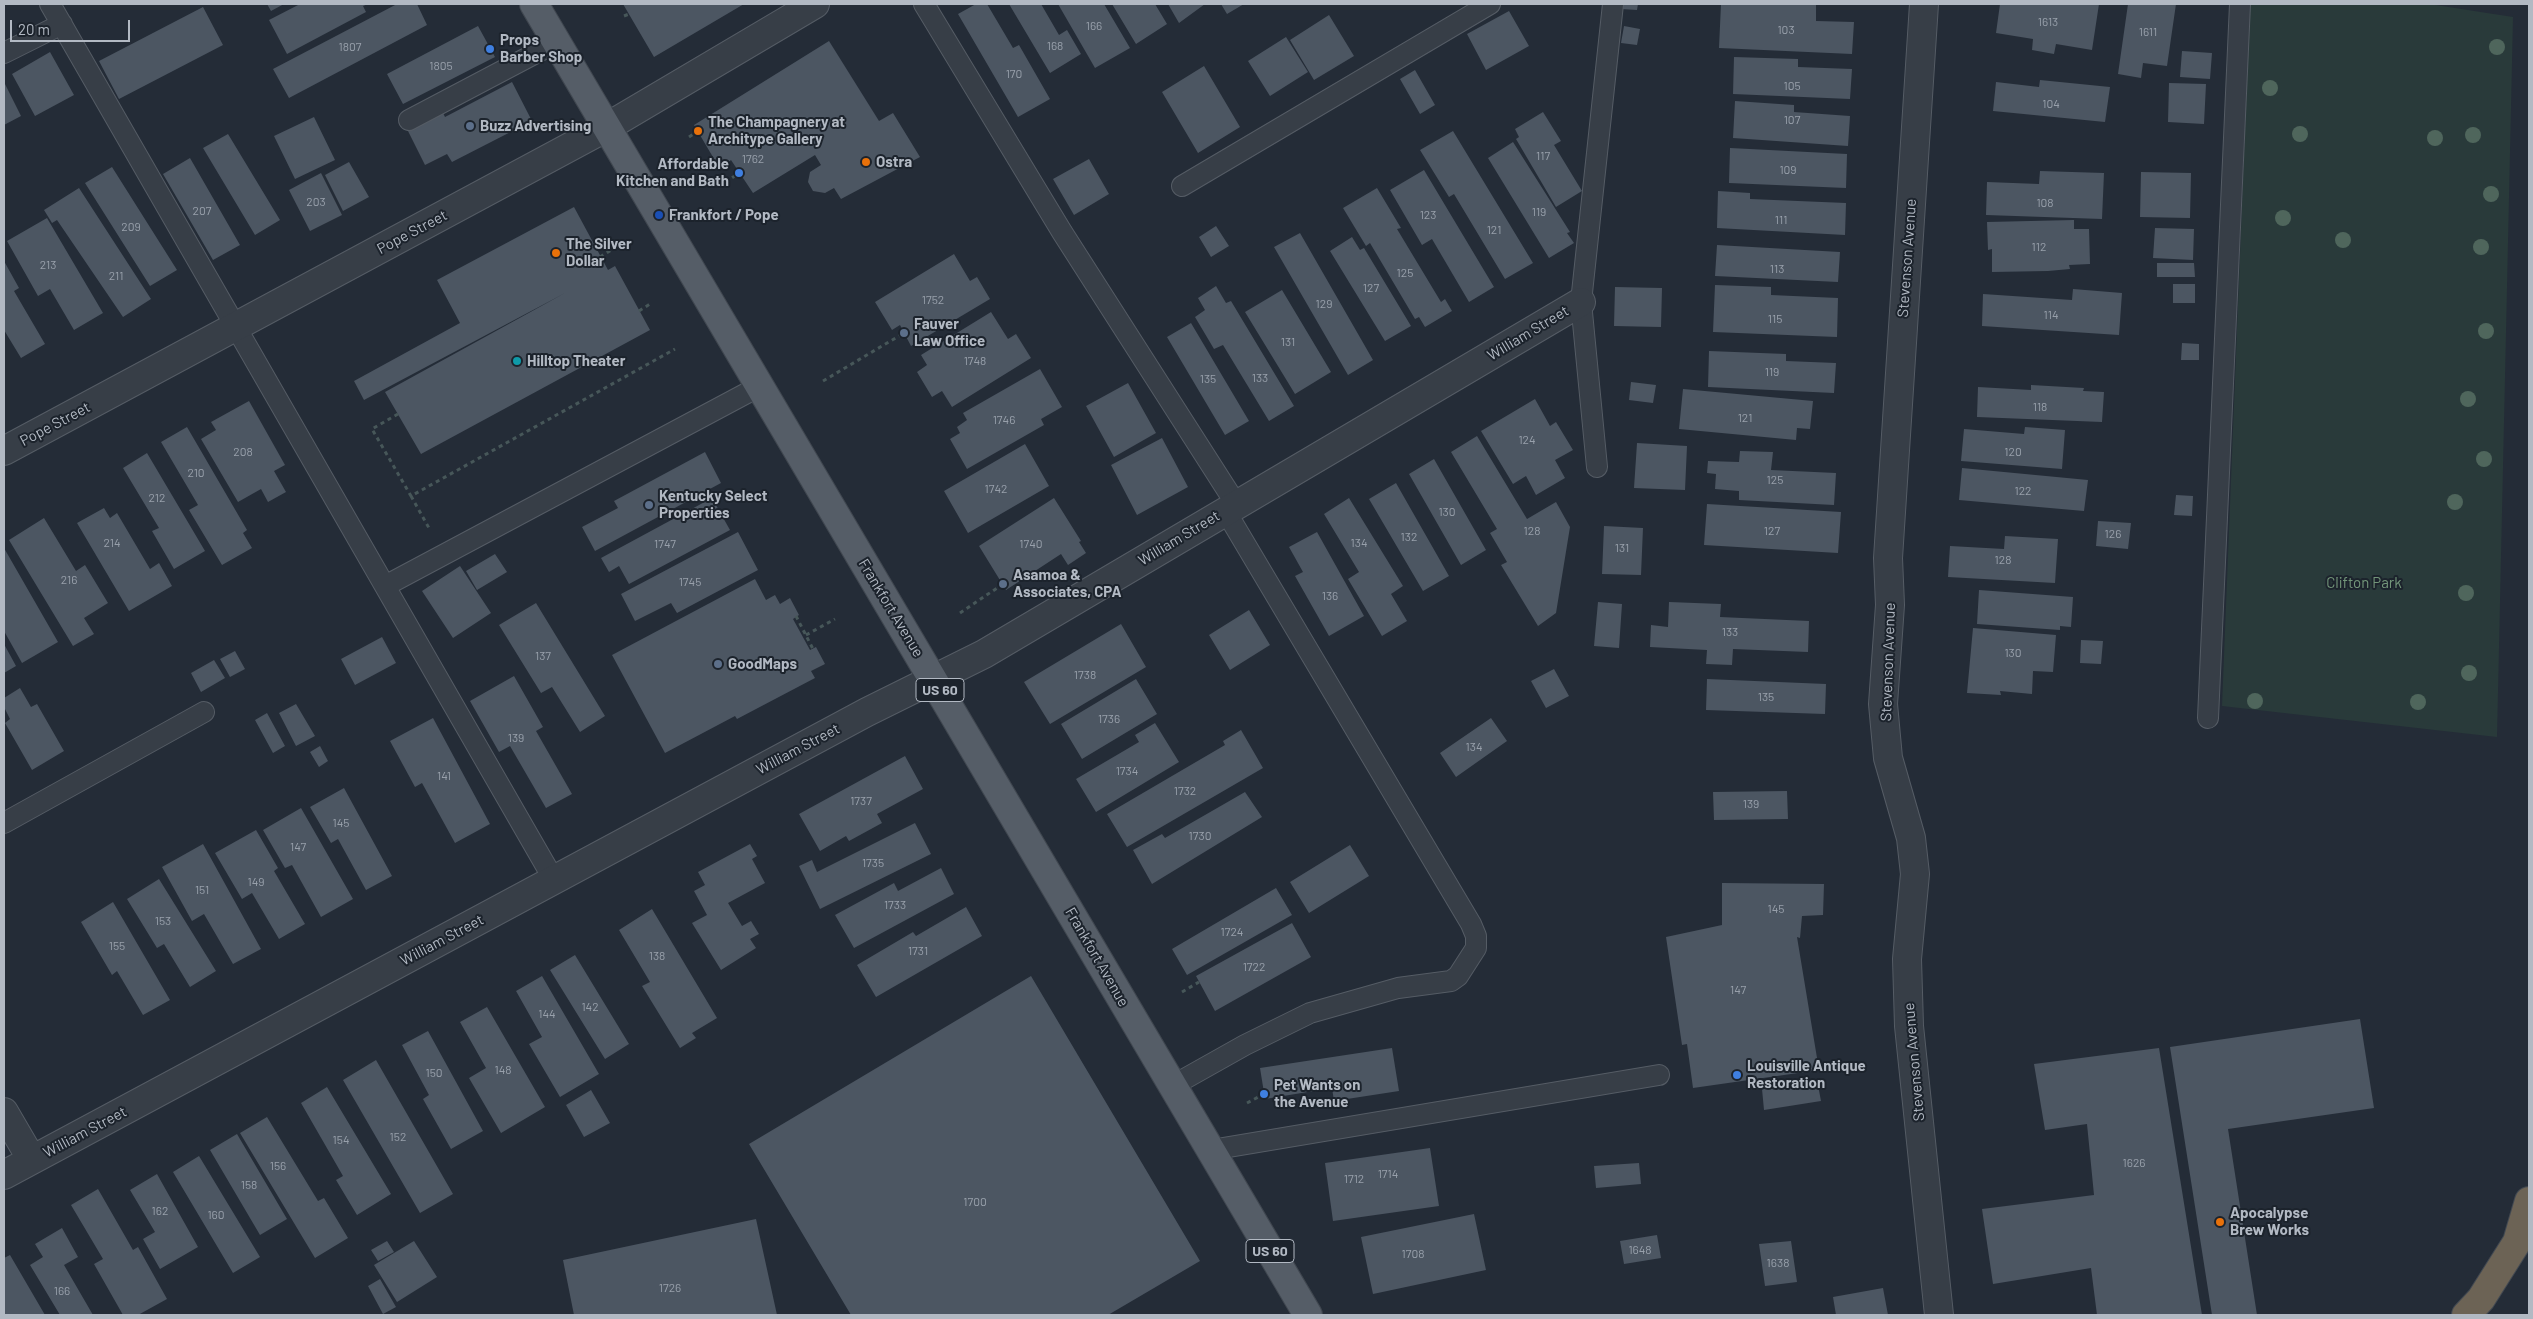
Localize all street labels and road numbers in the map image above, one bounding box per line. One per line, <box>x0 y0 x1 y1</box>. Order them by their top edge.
street label: Stevenson Avenue <box>1894 198 1920 318</box>
street label: Pope Street <box>374 206 450 258</box>
street label: William Street <box>1484 302 1572 364</box>
street label: Pope Street <box>17 398 93 450</box>
street label: William Street <box>1135 507 1223 569</box>
street label: Frankfort Avenue <box>855 556 927 660</box>
street label: Stevenson Avenue <box>1877 602 1899 722</box>
road number: US 60 <box>916 678 964 702</box>
street label: William Street <box>753 720 843 778</box>
street label: Frankfort Avenue <box>1061 904 1133 1010</box>
street label: William Street <box>397 911 487 969</box>
street label: Stevenson Avenue <box>1900 1002 1928 1122</box>
street label: William Street <box>40 1103 130 1161</box>
road number: US 60 <box>1246 1240 1294 1262</box>

